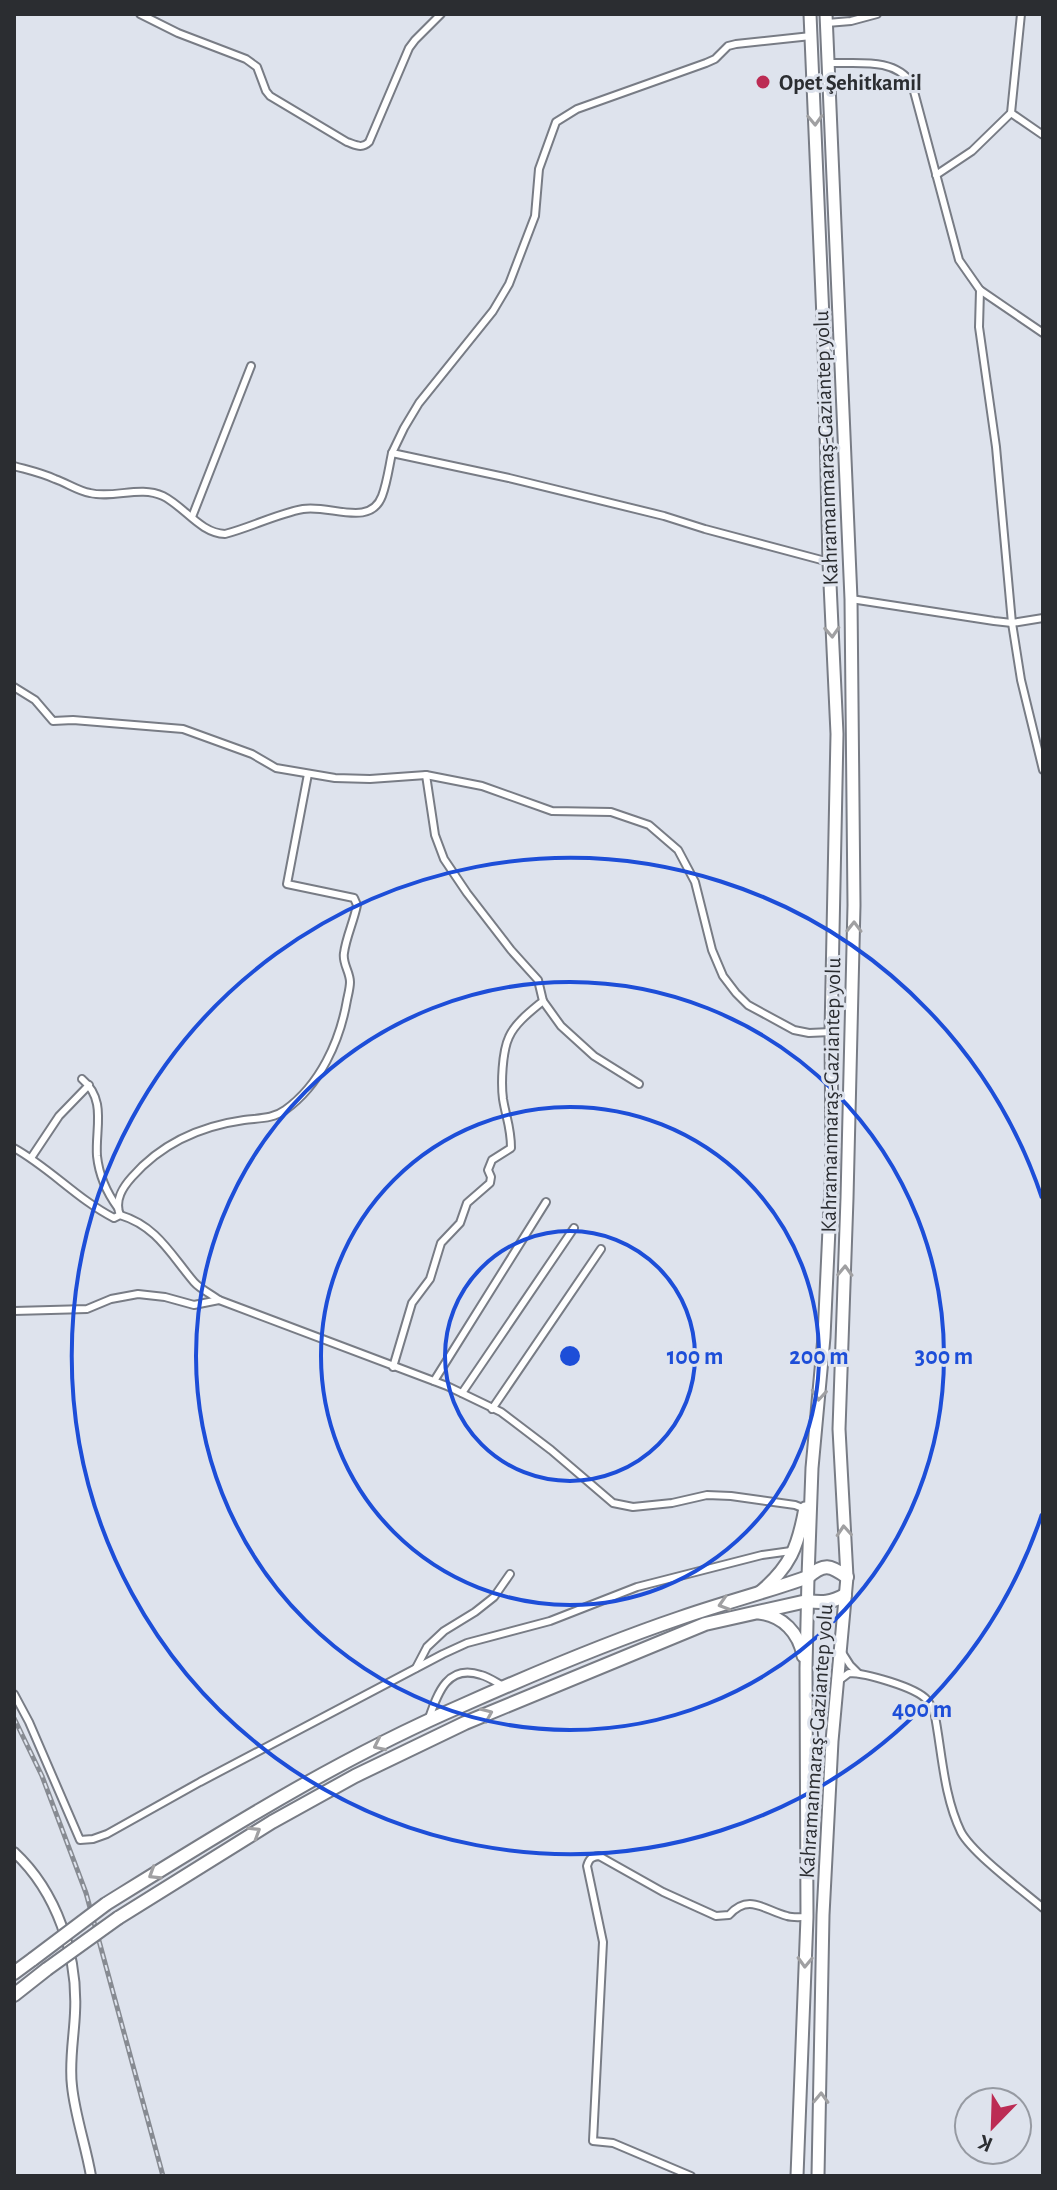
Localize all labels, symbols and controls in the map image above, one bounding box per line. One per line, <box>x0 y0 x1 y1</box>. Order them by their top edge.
place label: Opet Şehitkamil <box>779 72 922 94</box>
marker: Opet Şehitkamil <box>754 73 772 91</box>
one-way arrow <box>806 114 823 127</box>
street label: Kahramanmaraş-Gaziantep yolu <box>810 310 842 586</box>
one-way arrow <box>824 626 841 639</box>
one-way arrow <box>845 920 862 933</box>
street label: Kahramanmaraş-Gaziantep yolu <box>818 957 844 1233</box>
one-way arrow <box>837 1264 854 1277</box>
centre of rings <box>556 1342 584 1370</box>
text: 100 m <box>667 1345 723 1369</box>
text: 200 m <box>789 1345 849 1369</box>
text: 300 m <box>915 1345 973 1369</box>
one-way arrow <box>811 1389 828 1402</box>
one-way arrow <box>836 1524 853 1537</box>
one-way arrow <box>717 1595 731 1611</box>
street label: Kahramanmaraş-Gaziantep yolu <box>795 1603 837 1879</box>
text: 400 m <box>892 1698 952 1722</box>
one-way arrow <box>479 1708 493 1724</box>
one-way arrow <box>373 1735 388 1751</box>
one-way arrow <box>247 1827 261 1842</box>
one-way arrow <box>148 1865 163 1880</box>
one-way arrow <box>796 1956 813 1969</box>
north arrow <box>953 2086 1033 2166</box>
one-way arrow <box>812 2091 829 2104</box>
text: K <box>974 2130 996 2156</box>

